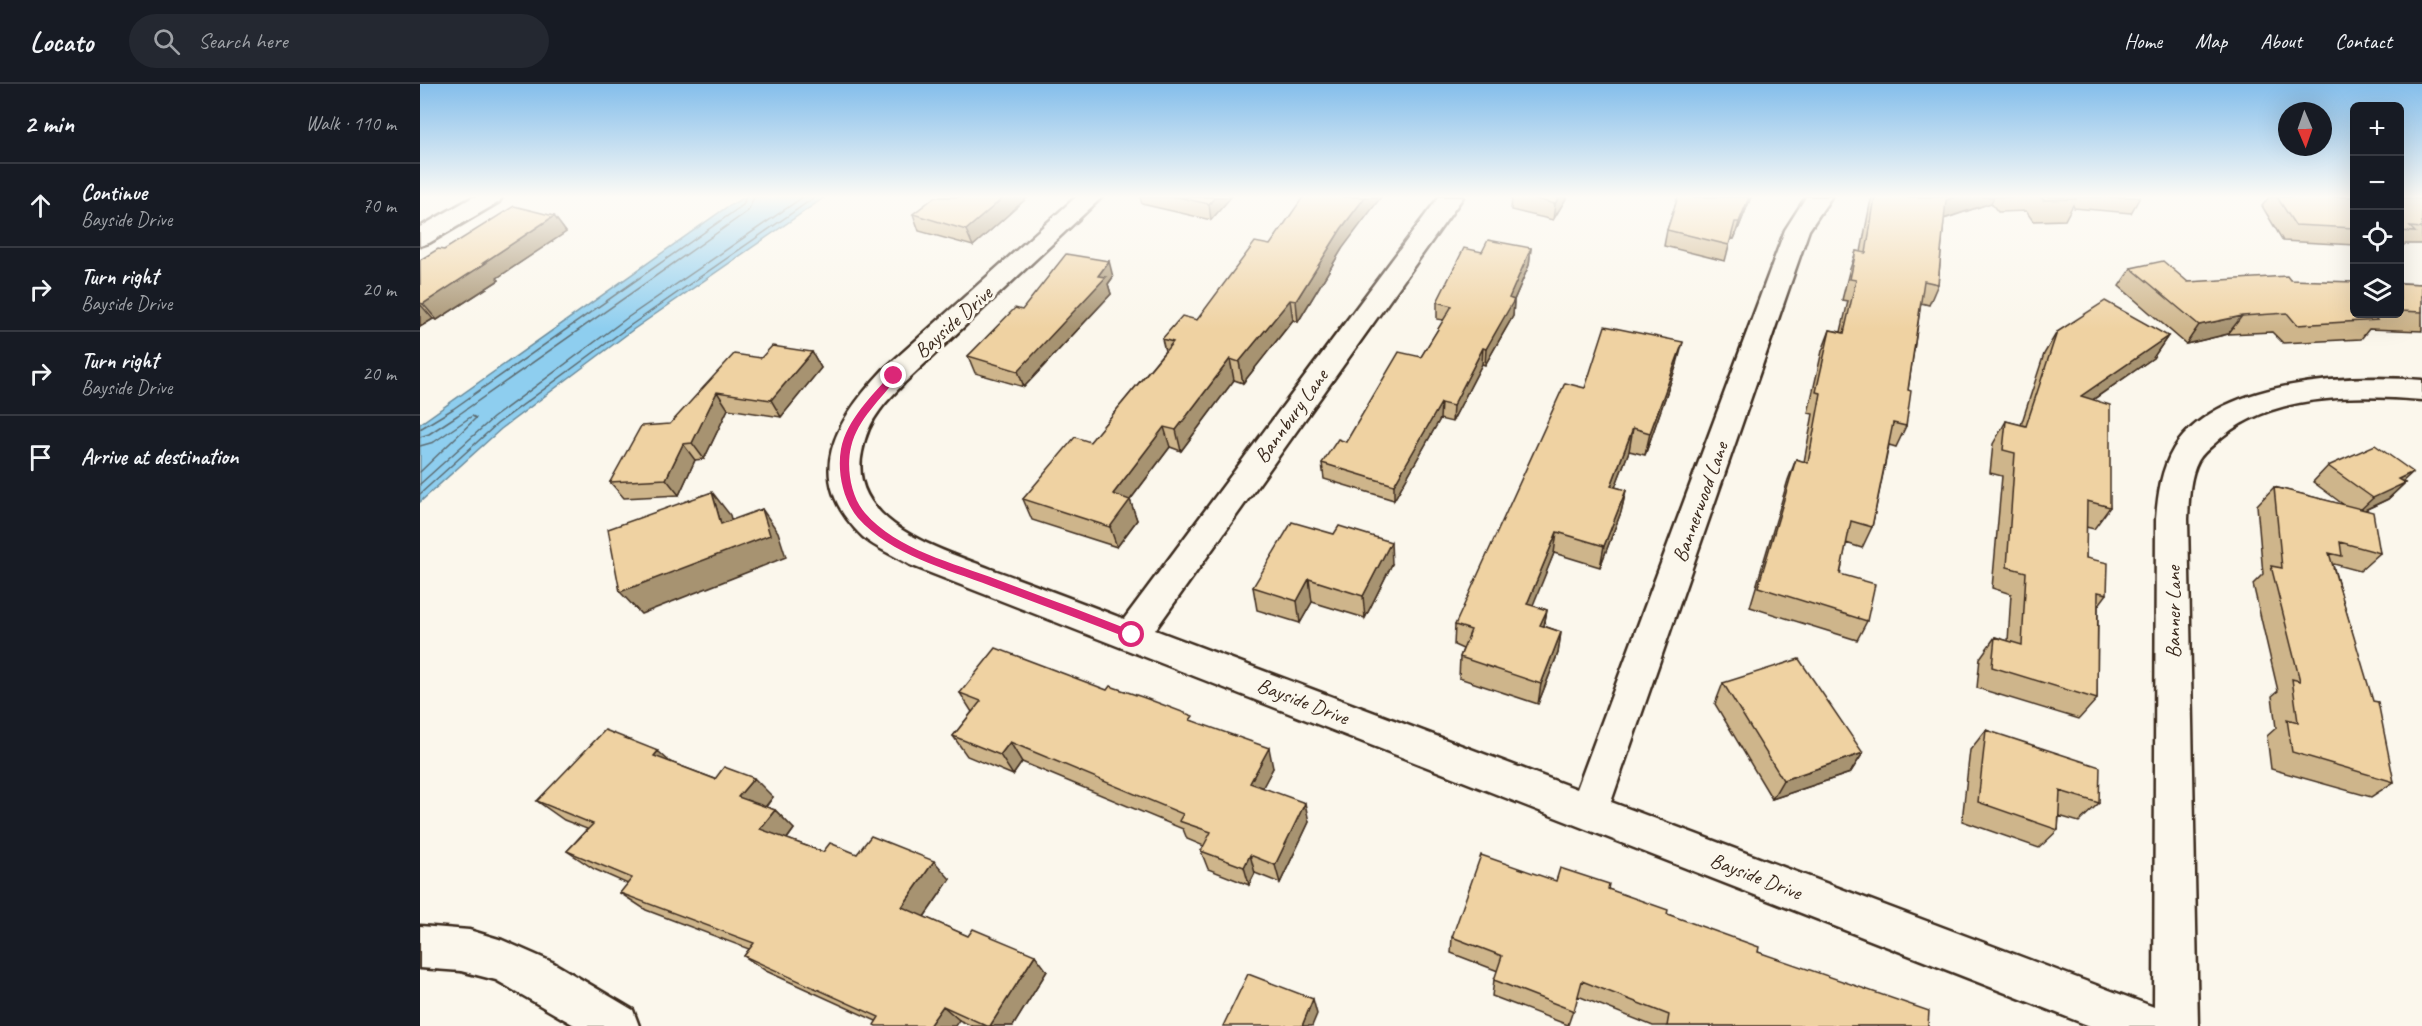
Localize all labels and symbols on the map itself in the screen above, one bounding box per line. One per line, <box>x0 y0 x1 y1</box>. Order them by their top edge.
north arrow <box>2278 102 2332 156</box>
street label: Bayside Drive <box>909 280 998 364</box>
route end <box>880 362 906 388</box>
street label: Bannbury Lane <box>1248 362 1335 468</box>
street label: Bannerwood Lane <box>1666 437 1734 566</box>
street label: Banner Lane <box>2160 564 2186 658</box>
route start <box>1118 621 1144 647</box>
street label: Bayside Drive <box>1254 672 1353 731</box>
street label: Bayside Drive <box>1707 847 1806 906</box>

